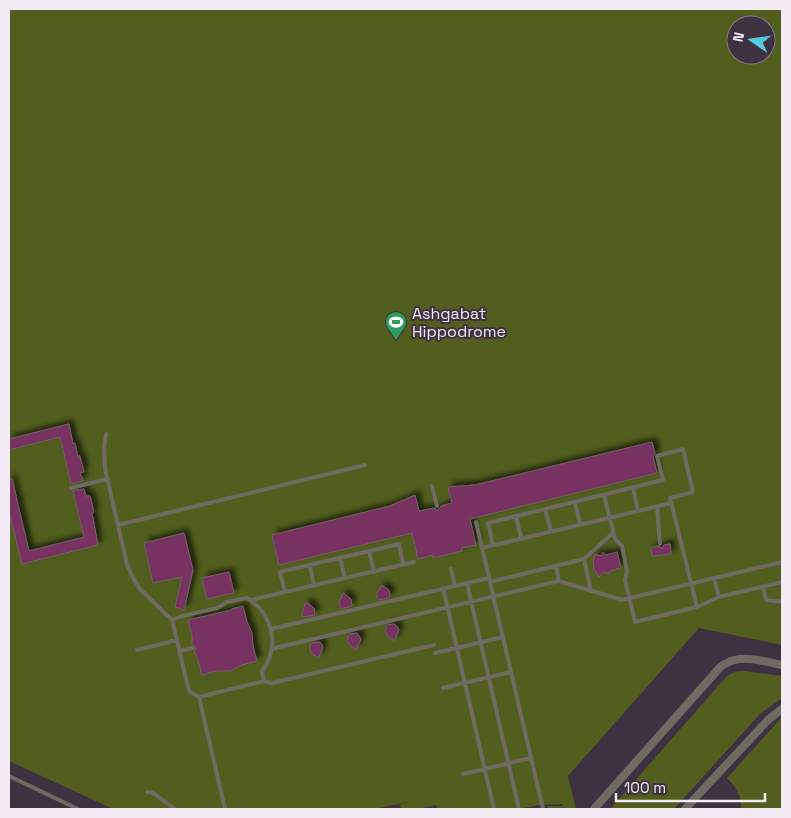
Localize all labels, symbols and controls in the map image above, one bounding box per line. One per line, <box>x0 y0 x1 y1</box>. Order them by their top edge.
north arrow <box>726 15 776 65</box>
text: N <box>729 30 748 44</box>
place label: Ashgabat Hippodrome <box>412 303 506 342</box>
sports icon: Ashgabat Hippodrome <box>384 310 408 341</box>
scale bar <box>616 770 765 802</box>
text: 100 m <box>624 778 666 797</box>

